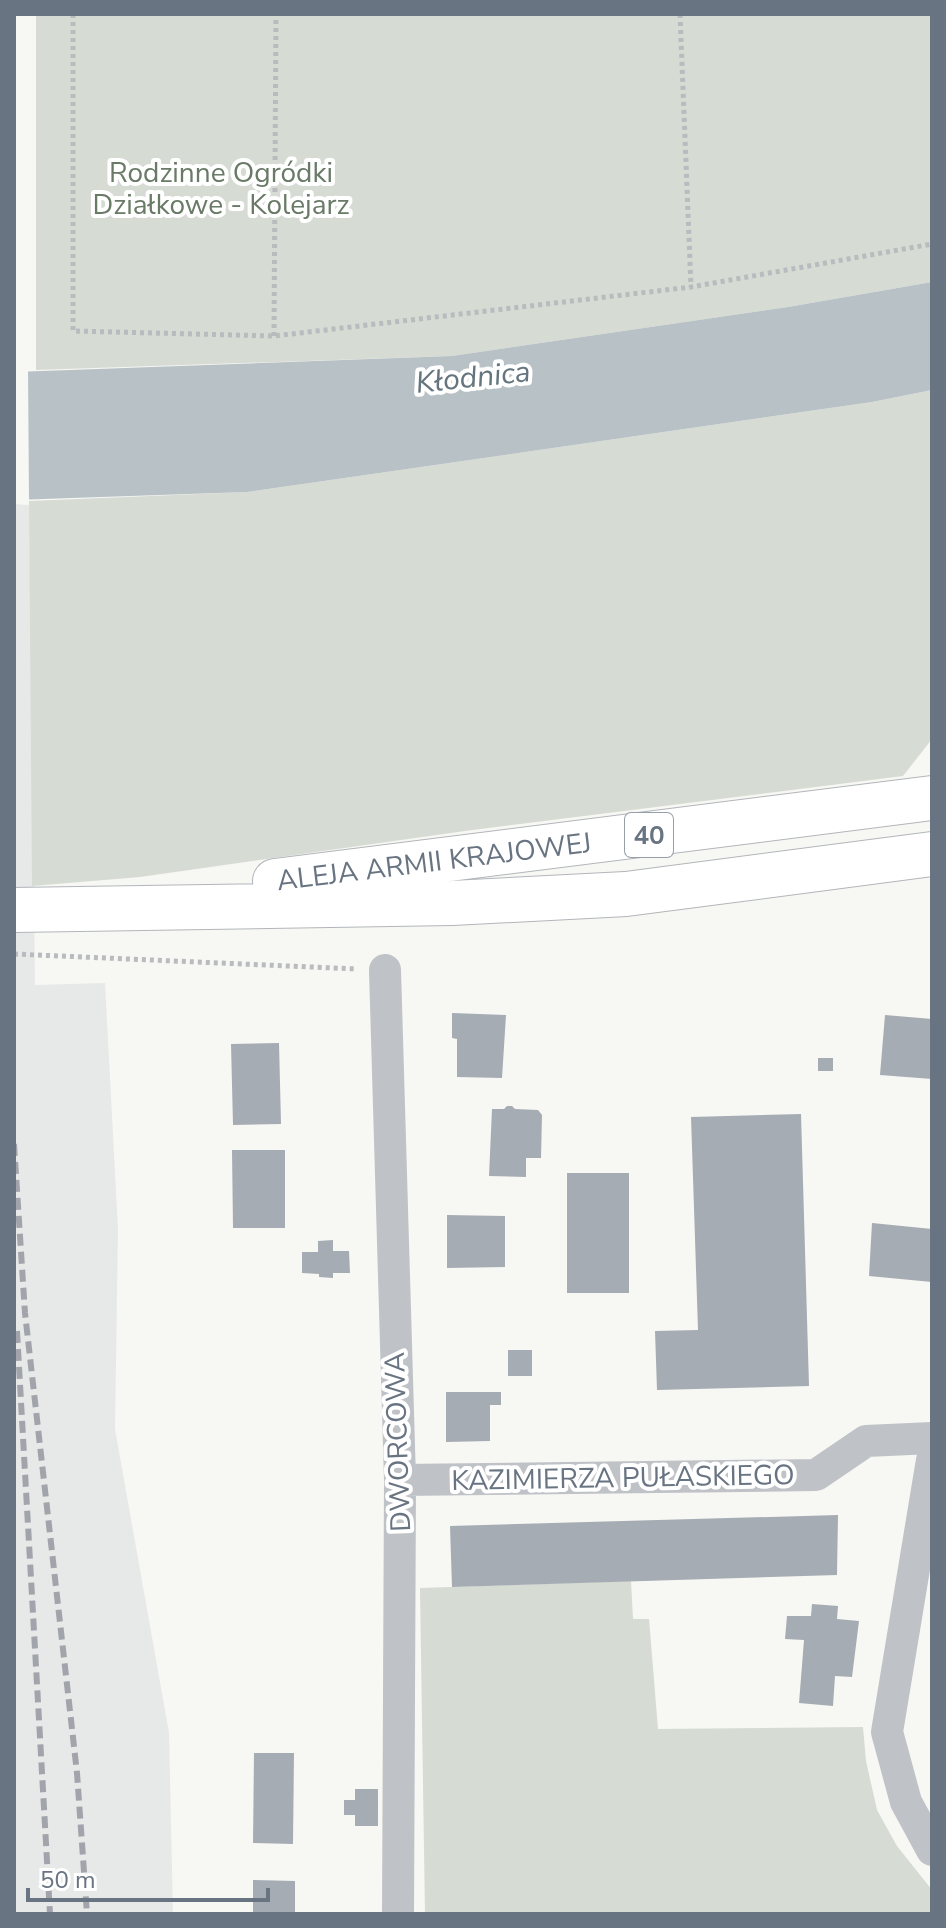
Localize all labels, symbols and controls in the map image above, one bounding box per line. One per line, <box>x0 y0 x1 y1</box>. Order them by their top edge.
park label: Rodzinne Ogródki Działkowe - Kolejarz <box>92 154 350 224</box>
water label: Kłodnica <box>414 351 533 404</box>
road number: 40 <box>625 813 673 857</box>
street label: ALEJA ARMII KRAJOWEJ <box>275 824 594 900</box>
street label: DWORCOWA <box>376 1351 420 1532</box>
street label: KAZIMIERZA PUŁASKIEGO <box>451 1456 795 1500</box>
scale bar <box>28 1852 268 1902</box>
text: 50 m <box>40 1864 96 1896</box>

